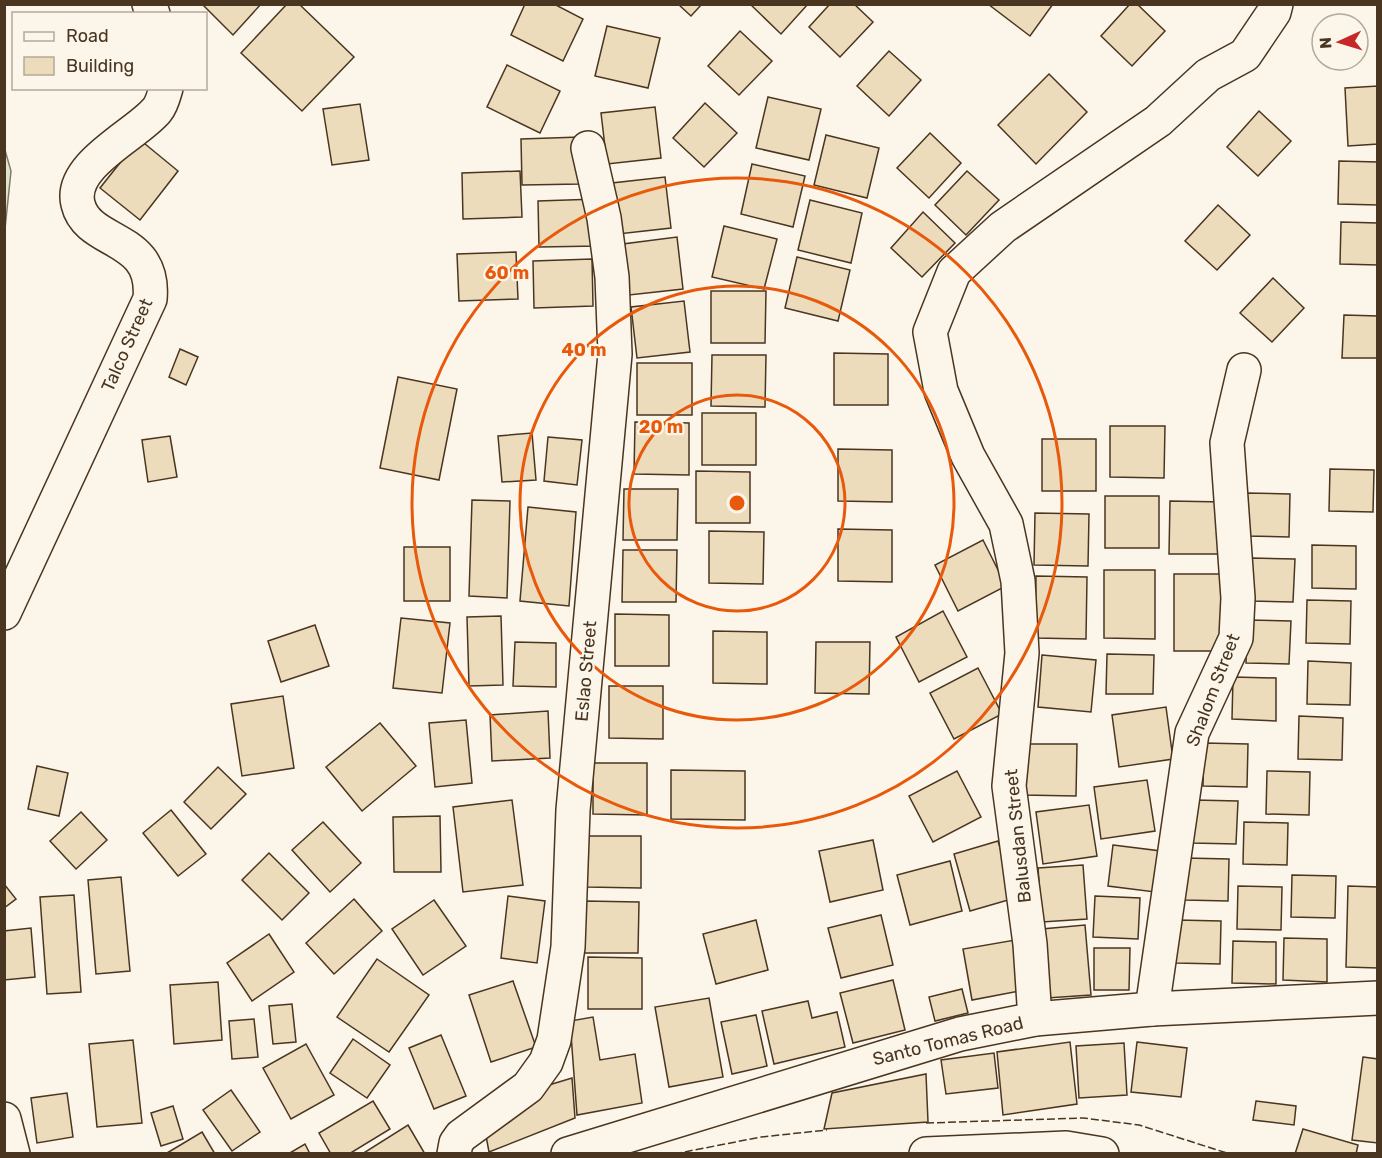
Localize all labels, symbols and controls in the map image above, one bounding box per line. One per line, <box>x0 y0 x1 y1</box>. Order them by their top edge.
legend <box>12 12 207 90</box>
north arrow <box>1310 12 1370 72</box>
text: Road <box>66 25 109 47</box>
text: N <box>1316 37 1335 49</box>
text: Building <box>66 55 134 77</box>
text: 60 m <box>485 262 529 284</box>
street label: Talco Street <box>97 295 157 395</box>
text: 40 m <box>562 339 606 361</box>
text: 20 m <box>639 416 683 438</box>
centre of rings <box>727 493 747 513</box>
street label: Eslao Street <box>571 620 601 722</box>
street label: Shalom Street <box>1181 630 1245 750</box>
street label: Balusdan Street <box>1000 768 1036 904</box>
street label: Santo Tomas Road <box>870 1012 1026 1070</box>

